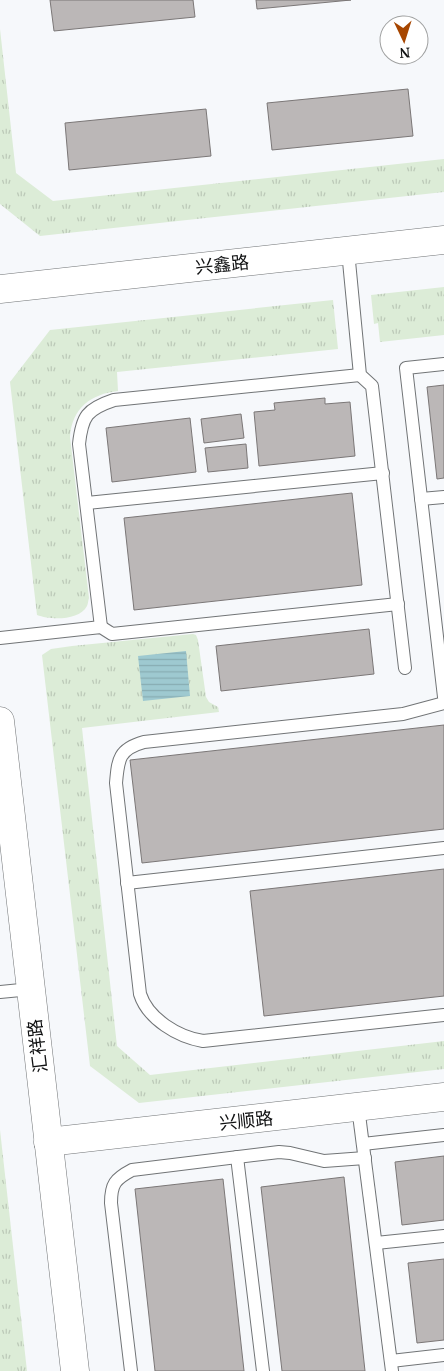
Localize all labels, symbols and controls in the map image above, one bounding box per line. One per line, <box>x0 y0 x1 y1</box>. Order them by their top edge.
north arrow <box>379 15 429 65</box>
text: N <box>399 44 411 63</box>
street label: 兴鑫路 <box>194 249 250 279</box>
street label: 汇祥路 <box>22 1018 52 1074</box>
street label: 兴顺路 <box>218 1105 274 1135</box>

